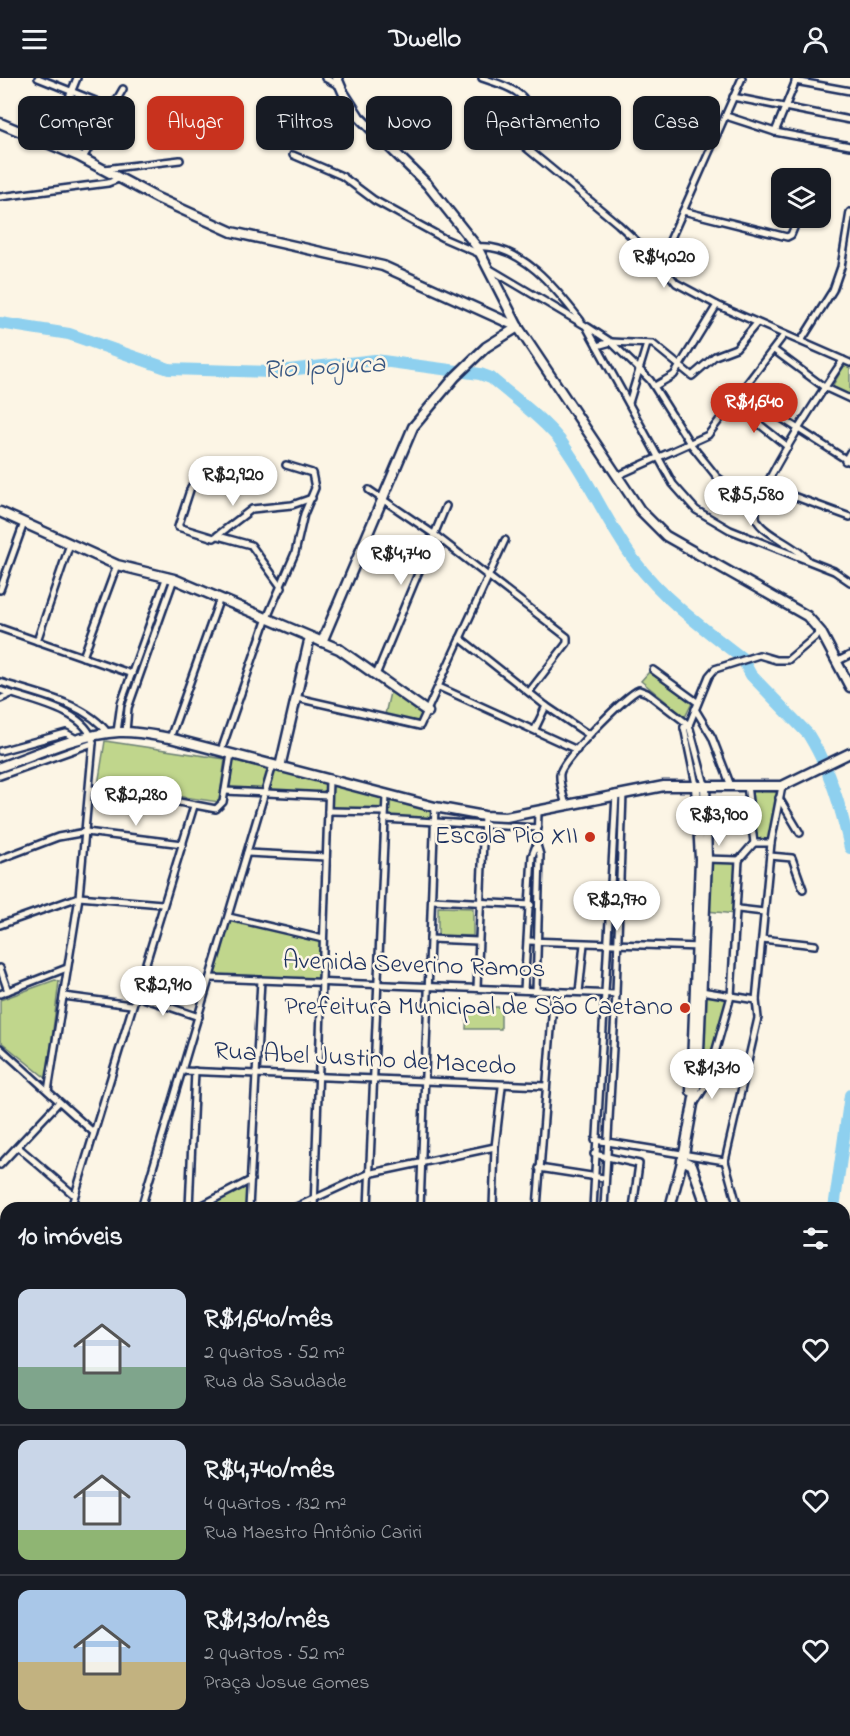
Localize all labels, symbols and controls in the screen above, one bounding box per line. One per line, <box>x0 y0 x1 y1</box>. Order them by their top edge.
text: Dwello <box>389 20 461 59</box>
icon: menu <box>18 23 51 56</box>
icon: person <box>799 23 832 56</box>
chip: Comprar <box>18 96 135 150</box>
chip: Alugar <box>147 96 244 150</box>
chip: Filtros <box>256 96 354 150</box>
chip: Novo <box>366 96 452 150</box>
chip: Apartamento <box>464 96 621 150</box>
chip: Casa <box>633 96 720 150</box>
map controls <box>771 168 831 228</box>
button: layers <box>771 168 831 228</box>
pin: R$4,020 <box>609 238 719 289</box>
text: R$4,020 <box>633 243 695 272</box>
water label: Rio Ipojuca <box>262 345 387 391</box>
pin: R$1,640 <box>699 383 809 434</box>
text: R$1,640 <box>725 388 783 417</box>
pin: R$2,920 <box>178 456 288 507</box>
text: R$2,920 <box>202 461 264 490</box>
pin: R$5,580 <box>696 476 806 527</box>
text: R$5,580 <box>718 481 784 510</box>
pin: R$4,740 <box>346 535 456 586</box>
text: R$4,740 <box>371 540 431 569</box>
pin: R$2,280 <box>81 776 191 827</box>
text: R$2,280 <box>105 781 167 810</box>
pin: R$3,900 <box>664 796 774 847</box>
text: R$3,900 <box>690 801 748 830</box>
place label: Escola Pio XII <box>434 818 578 856</box>
marker: Escola Pio XII <box>583 830 597 844</box>
pin: R$2,970 <box>562 881 672 932</box>
text: R$2,970 <box>587 886 647 915</box>
street label: Avenida Severino Ramos <box>282 942 546 990</box>
pin: R$2,910 <box>108 966 218 1017</box>
text: R$2,910 <box>134 971 192 1000</box>
place label: Prefeitura Municipal de São Caetano <box>284 989 673 1027</box>
marker: Prefeitura Municipal de São Caetano <box>678 1001 692 1015</box>
street label: Rua Abel Justino de Macedo <box>213 1033 517 1087</box>
pin: R$1,310 <box>657 1049 767 1100</box>
text: R$1,310 <box>684 1054 740 1083</box>
text: 10 imóveis <box>18 1219 123 1257</box>
icon: filters <box>799 1222 832 1255</box>
text: R$1,640/mês <box>204 1301 333 1339</box>
icon: home <box>66 1313 138 1385</box>
icon: heart <box>799 1333 832 1366</box>
text: 2 quartos · 52 m² <box>204 1339 345 1368</box>
text: Rua da Saudade <box>204 1368 347 1397</box>
text: R$4,740/mês <box>204 1452 335 1490</box>
icon: home <box>66 1464 138 1536</box>
icon: heart <box>799 1484 832 1517</box>
text: 4 quartos · 132 m² <box>204 1490 347 1519</box>
text: Rua Maestro Antônio Cariri <box>204 1519 422 1548</box>
text: R$1,310/mês <box>204 1602 330 1640</box>
icon: home <box>66 1614 138 1686</box>
icon: heart <box>799 1634 832 1667</box>
text: 2 quartos · 52 m² <box>204 1640 345 1669</box>
text: Praça Josue Gomes <box>204 1669 369 1698</box>

